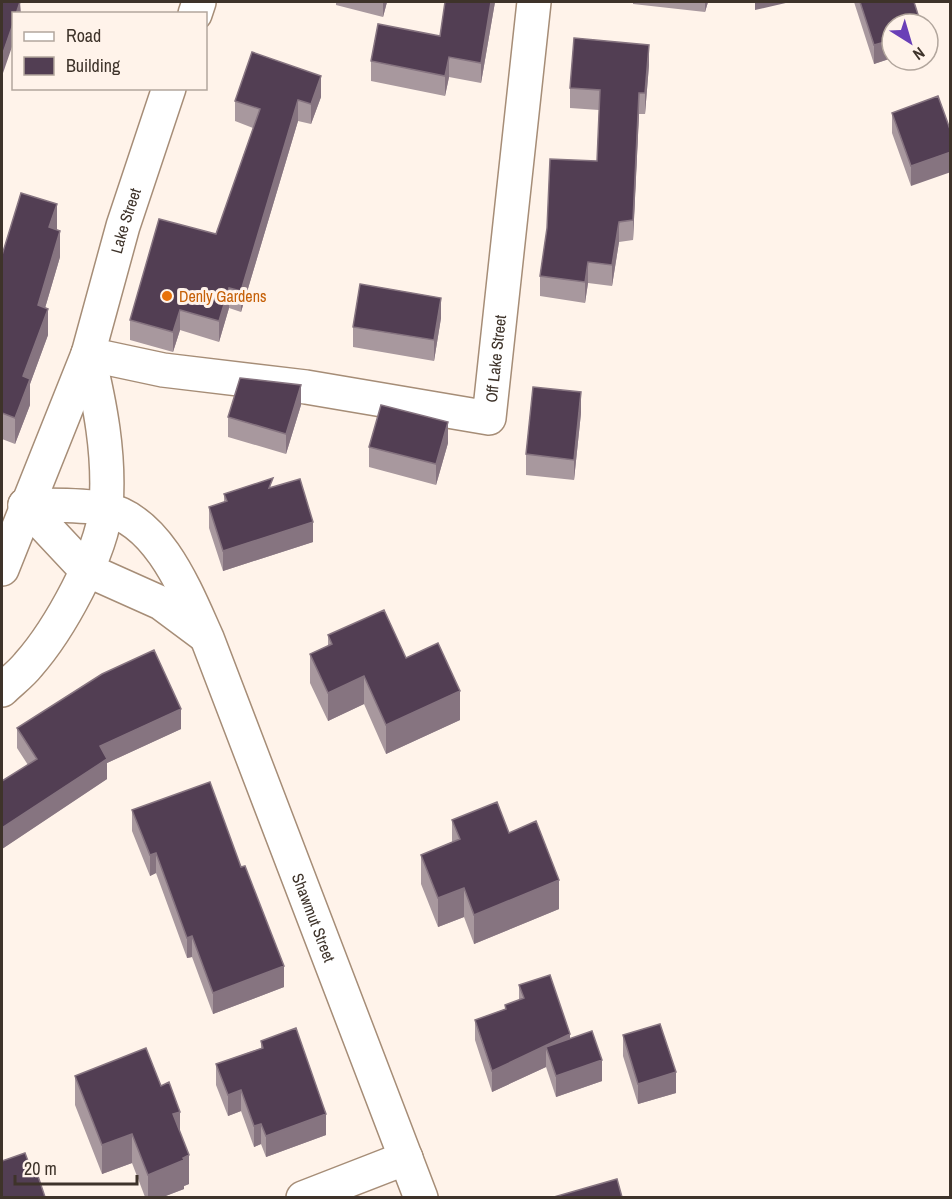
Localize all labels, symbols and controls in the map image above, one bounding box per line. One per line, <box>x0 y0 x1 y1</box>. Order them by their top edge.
legend <box>12 12 207 90</box>
north arrow <box>880 12 940 72</box>
text: Road <box>66 23 101 48</box>
text: N <box>909 42 929 66</box>
text: Building <box>66 53 121 78</box>
street label: Lake Street <box>105 185 146 256</box>
place label: Denly Gardens <box>179 285 267 307</box>
marker: Denly Gardens <box>160 289 174 303</box>
street label: Off Lake Street <box>480 313 511 404</box>
street label: Shawmut Street <box>287 870 341 965</box>
scale bar <box>15 1148 136 1186</box>
text: 20 m <box>24 1156 57 1181</box>

